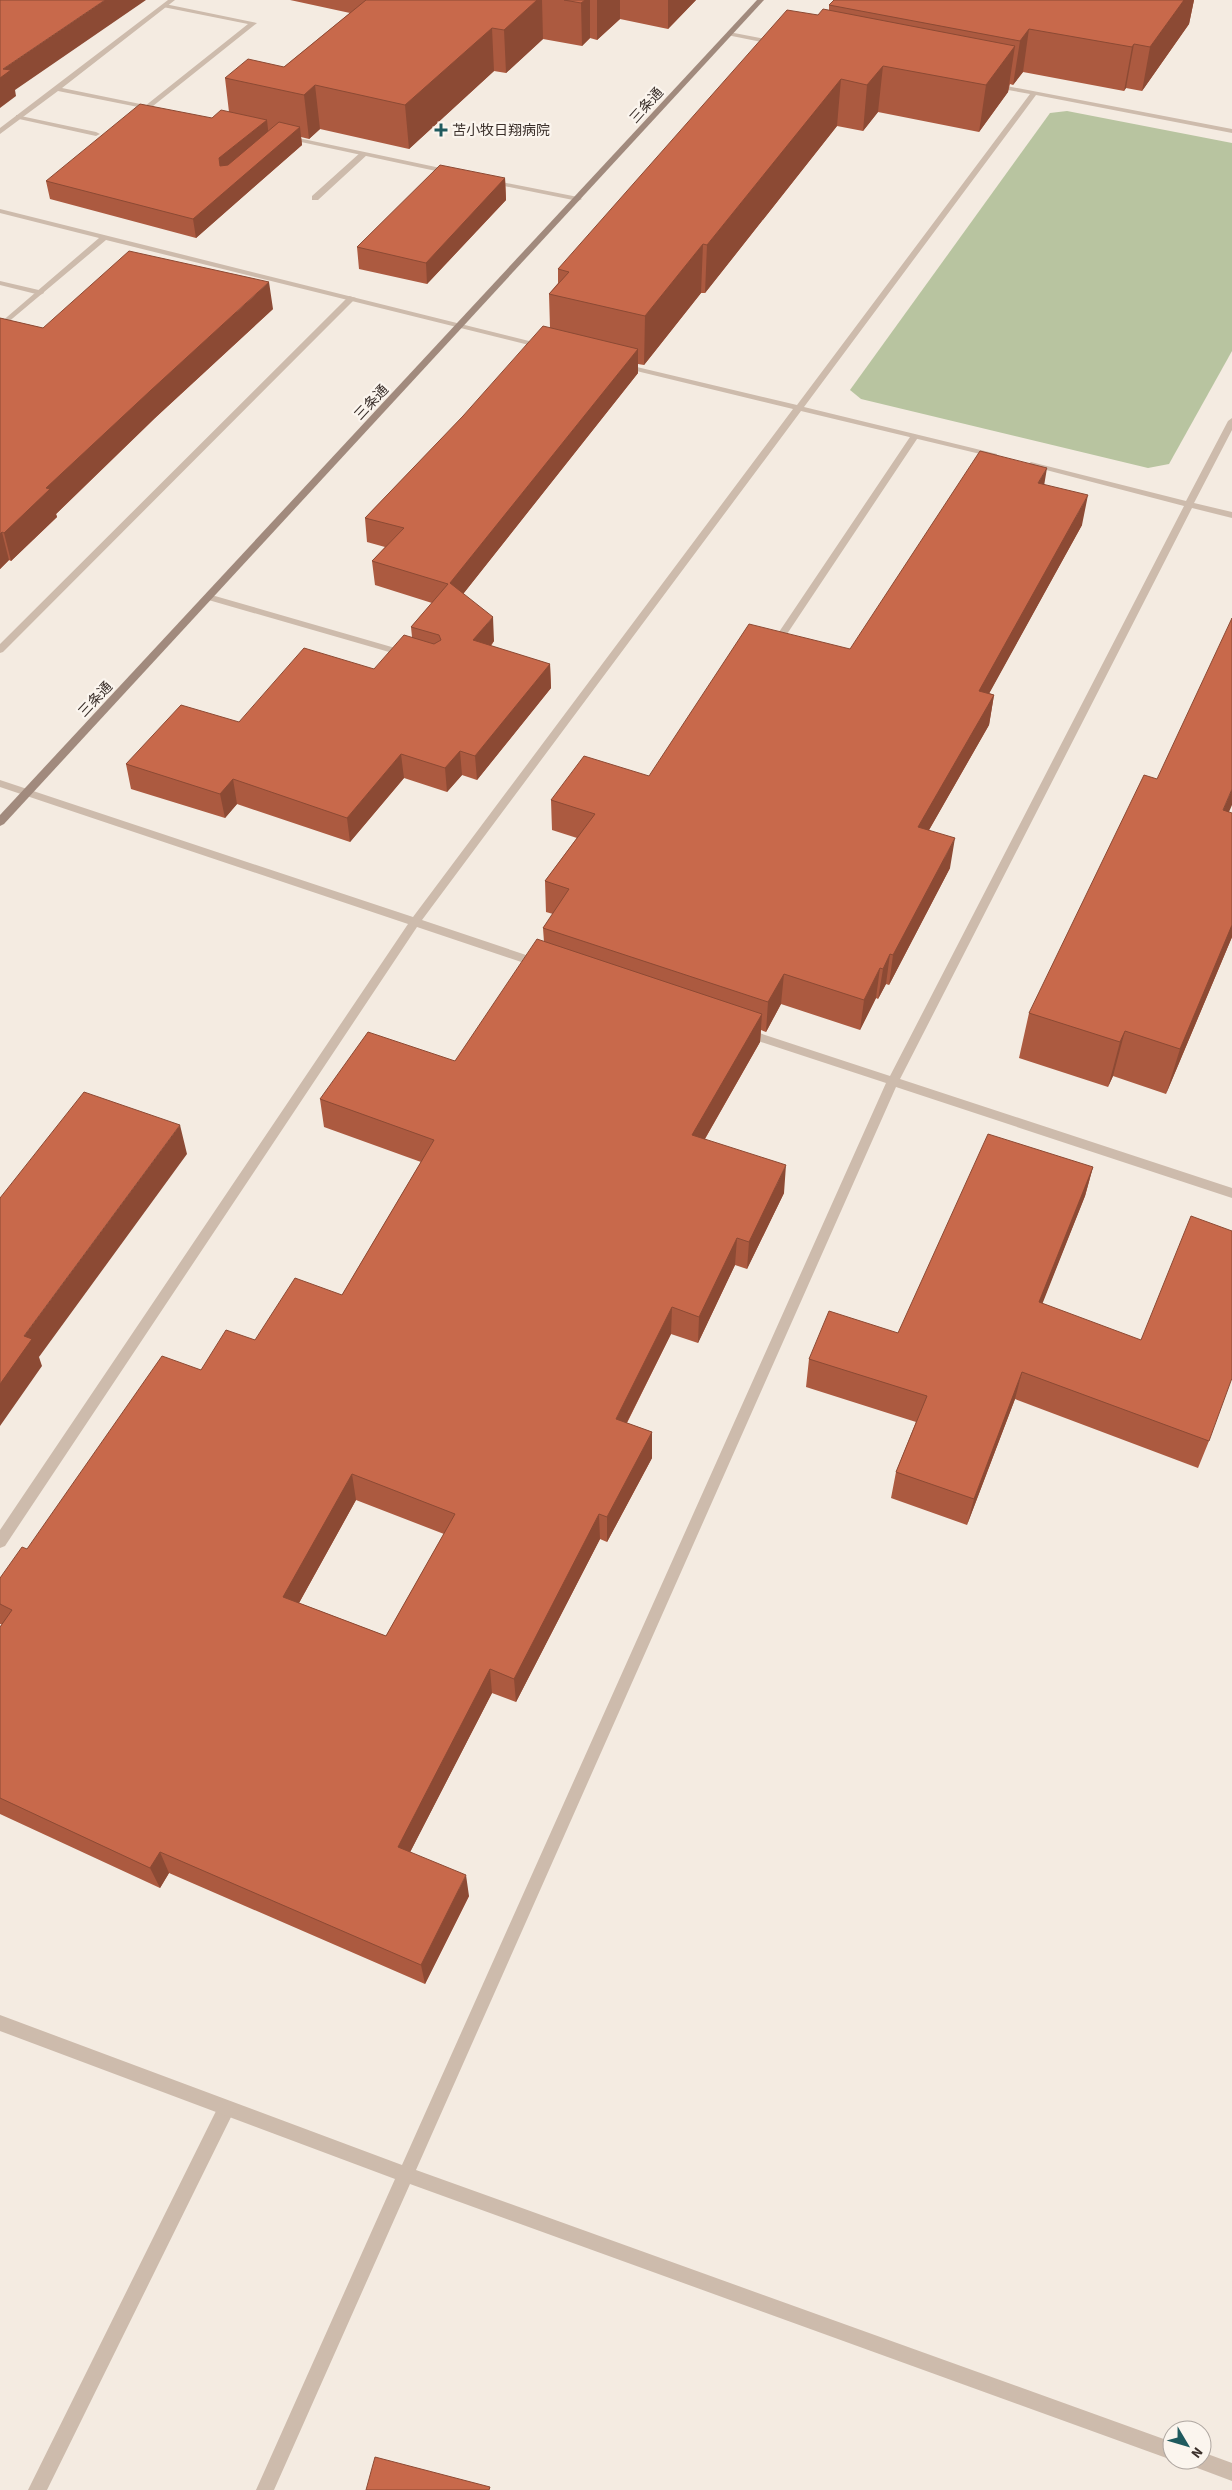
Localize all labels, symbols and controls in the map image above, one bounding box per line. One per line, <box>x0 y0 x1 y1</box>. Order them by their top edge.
street label: 三条通 <box>625 83 668 128</box>
place label: 苫小牧日翔病院 <box>452 121 550 141</box>
marker: 苫小牧日翔病院 <box>434 123 448 137</box>
street label: 三条通 <box>350 381 393 425</box>
street label: 三条通 <box>74 678 117 722</box>
north arrow <box>1162 2420 1212 2470</box>
text: N <box>1186 2443 1207 2462</box>

